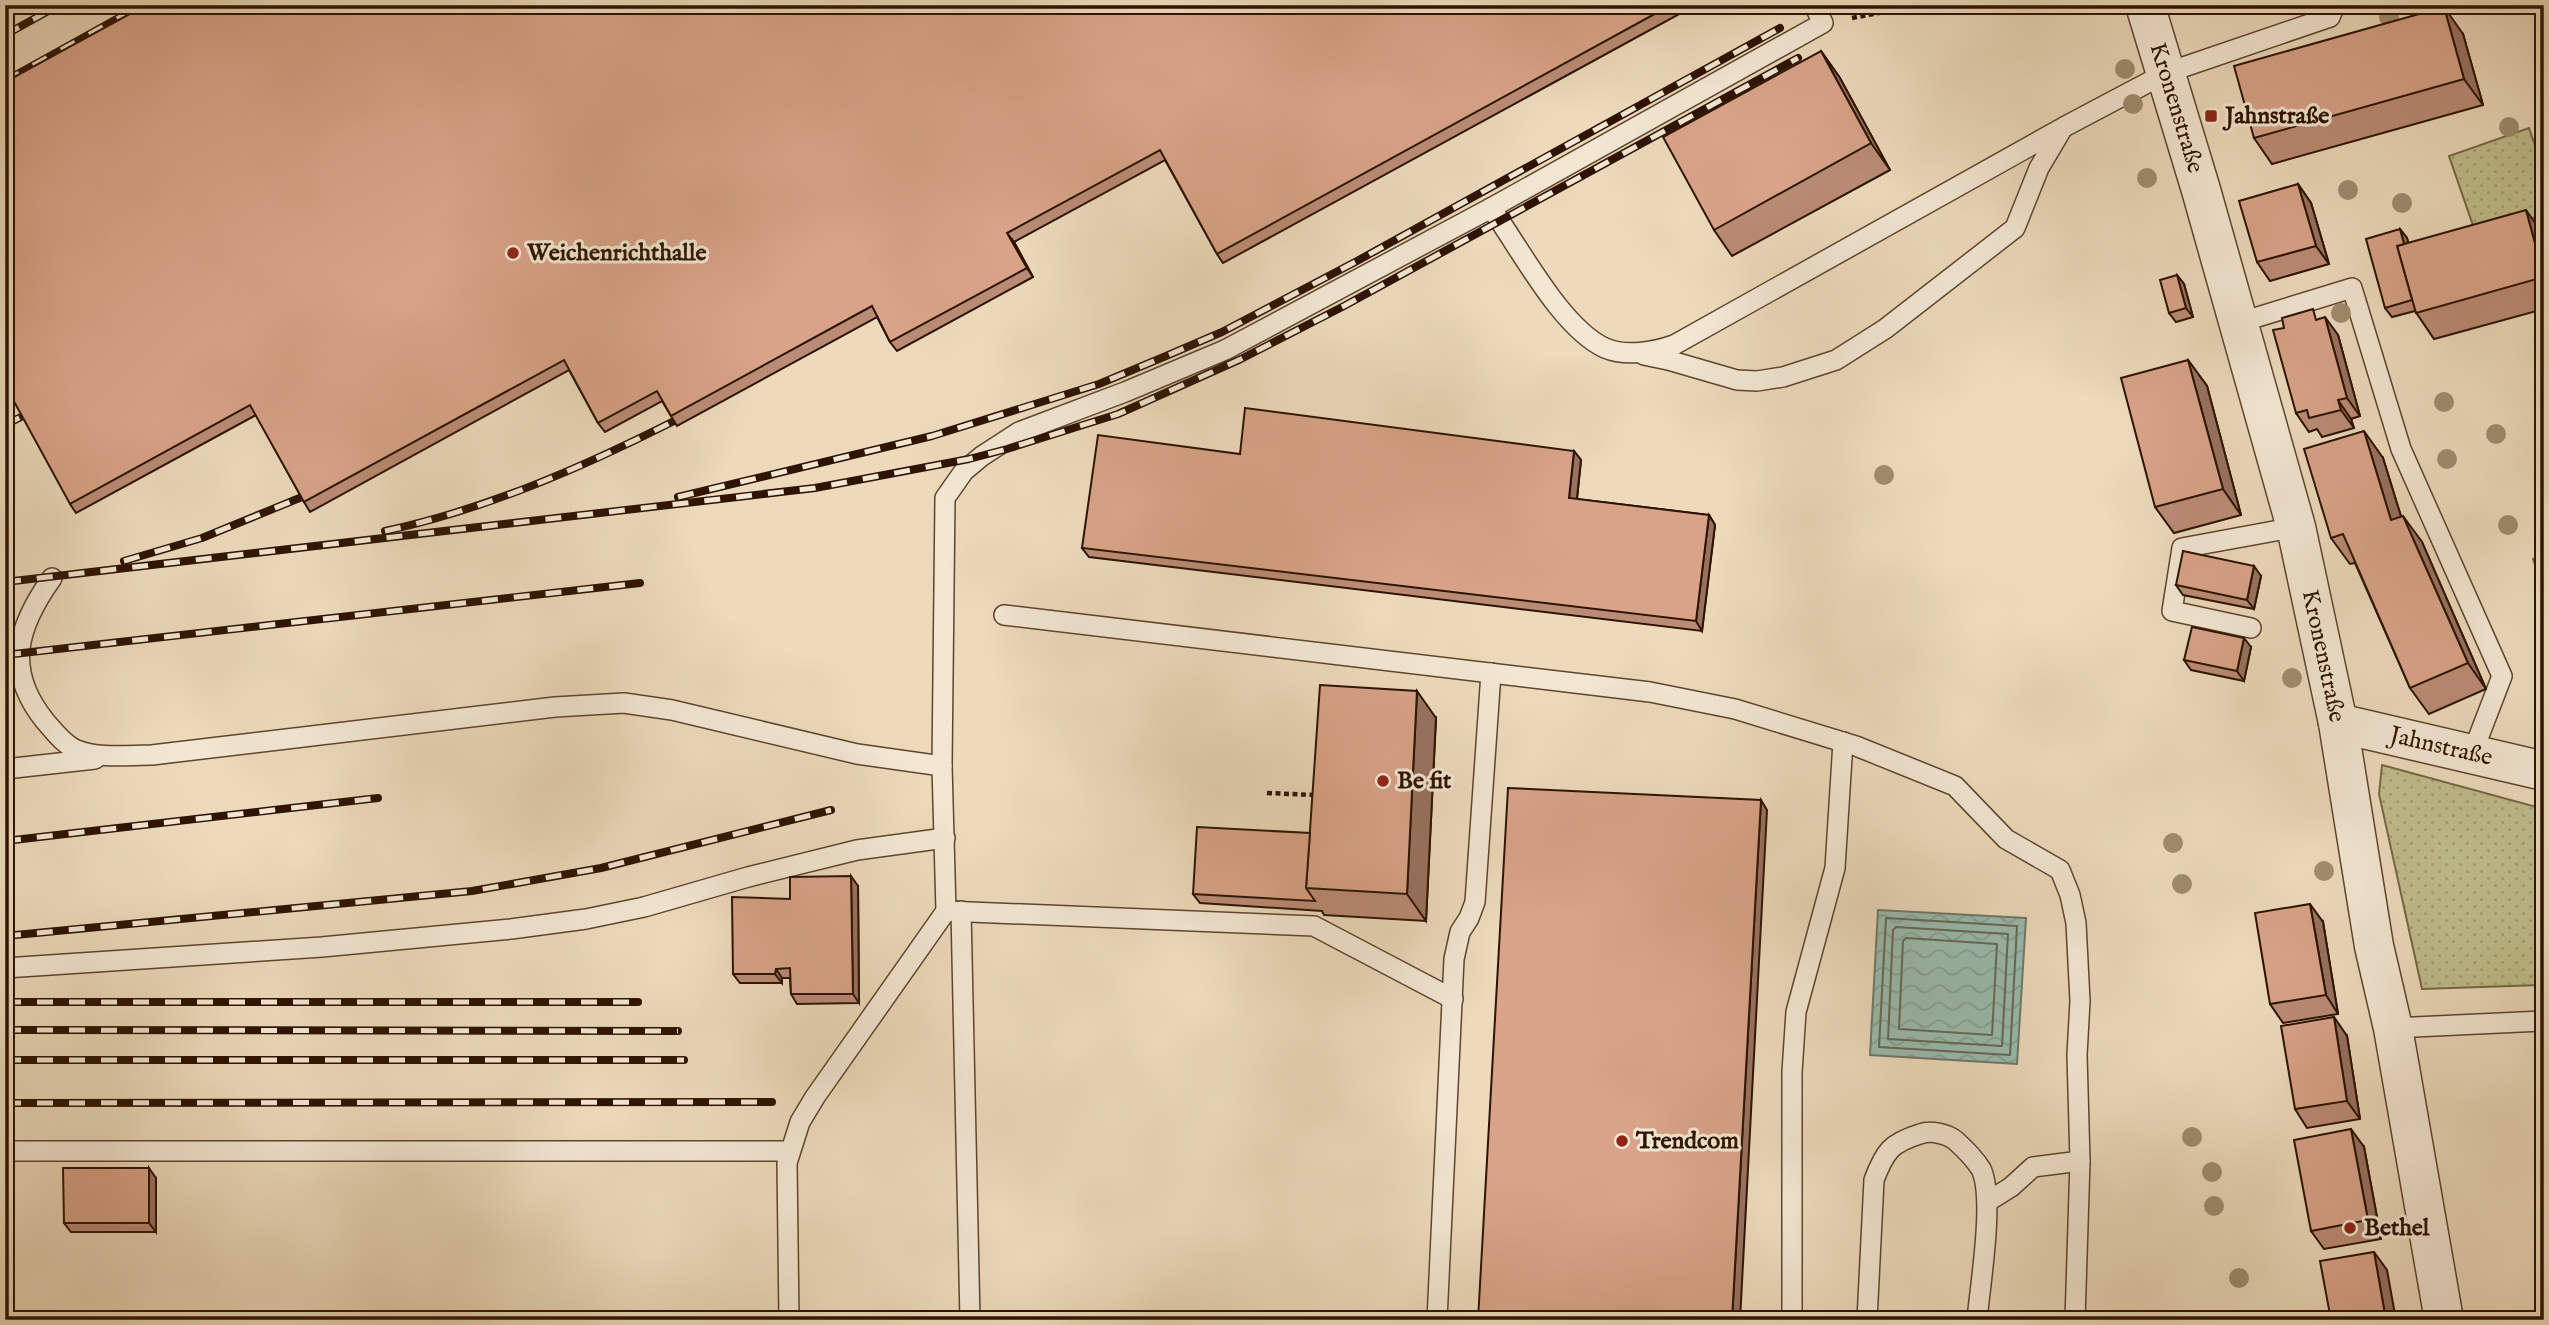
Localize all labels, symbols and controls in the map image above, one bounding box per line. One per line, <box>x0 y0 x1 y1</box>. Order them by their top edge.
street label: Kronenstraße <box>2141 39 2211 177</box>
place label: Jahnstraße <box>2222 101 2329 132</box>
marker: Jahnstraße <box>2203 108 2219 124</box>
place label: Weichenrichthalle <box>526 238 706 269</box>
marker: Weichenrichthalle <box>505 245 521 261</box>
street label: Kronenstraße <box>2294 587 2352 725</box>
street label: Jahnstraße <box>2384 719 2495 774</box>
place label: Be fit <box>1397 766 1452 797</box>
marker: Be fit <box>1375 773 1391 789</box>
place label: Trendcom <box>1635 1126 1739 1157</box>
marker: Trendcom <box>1614 1133 1630 1149</box>
place label: Bethel <box>2364 1213 2430 1244</box>
marker: Bethel <box>2342 1220 2358 1236</box>

